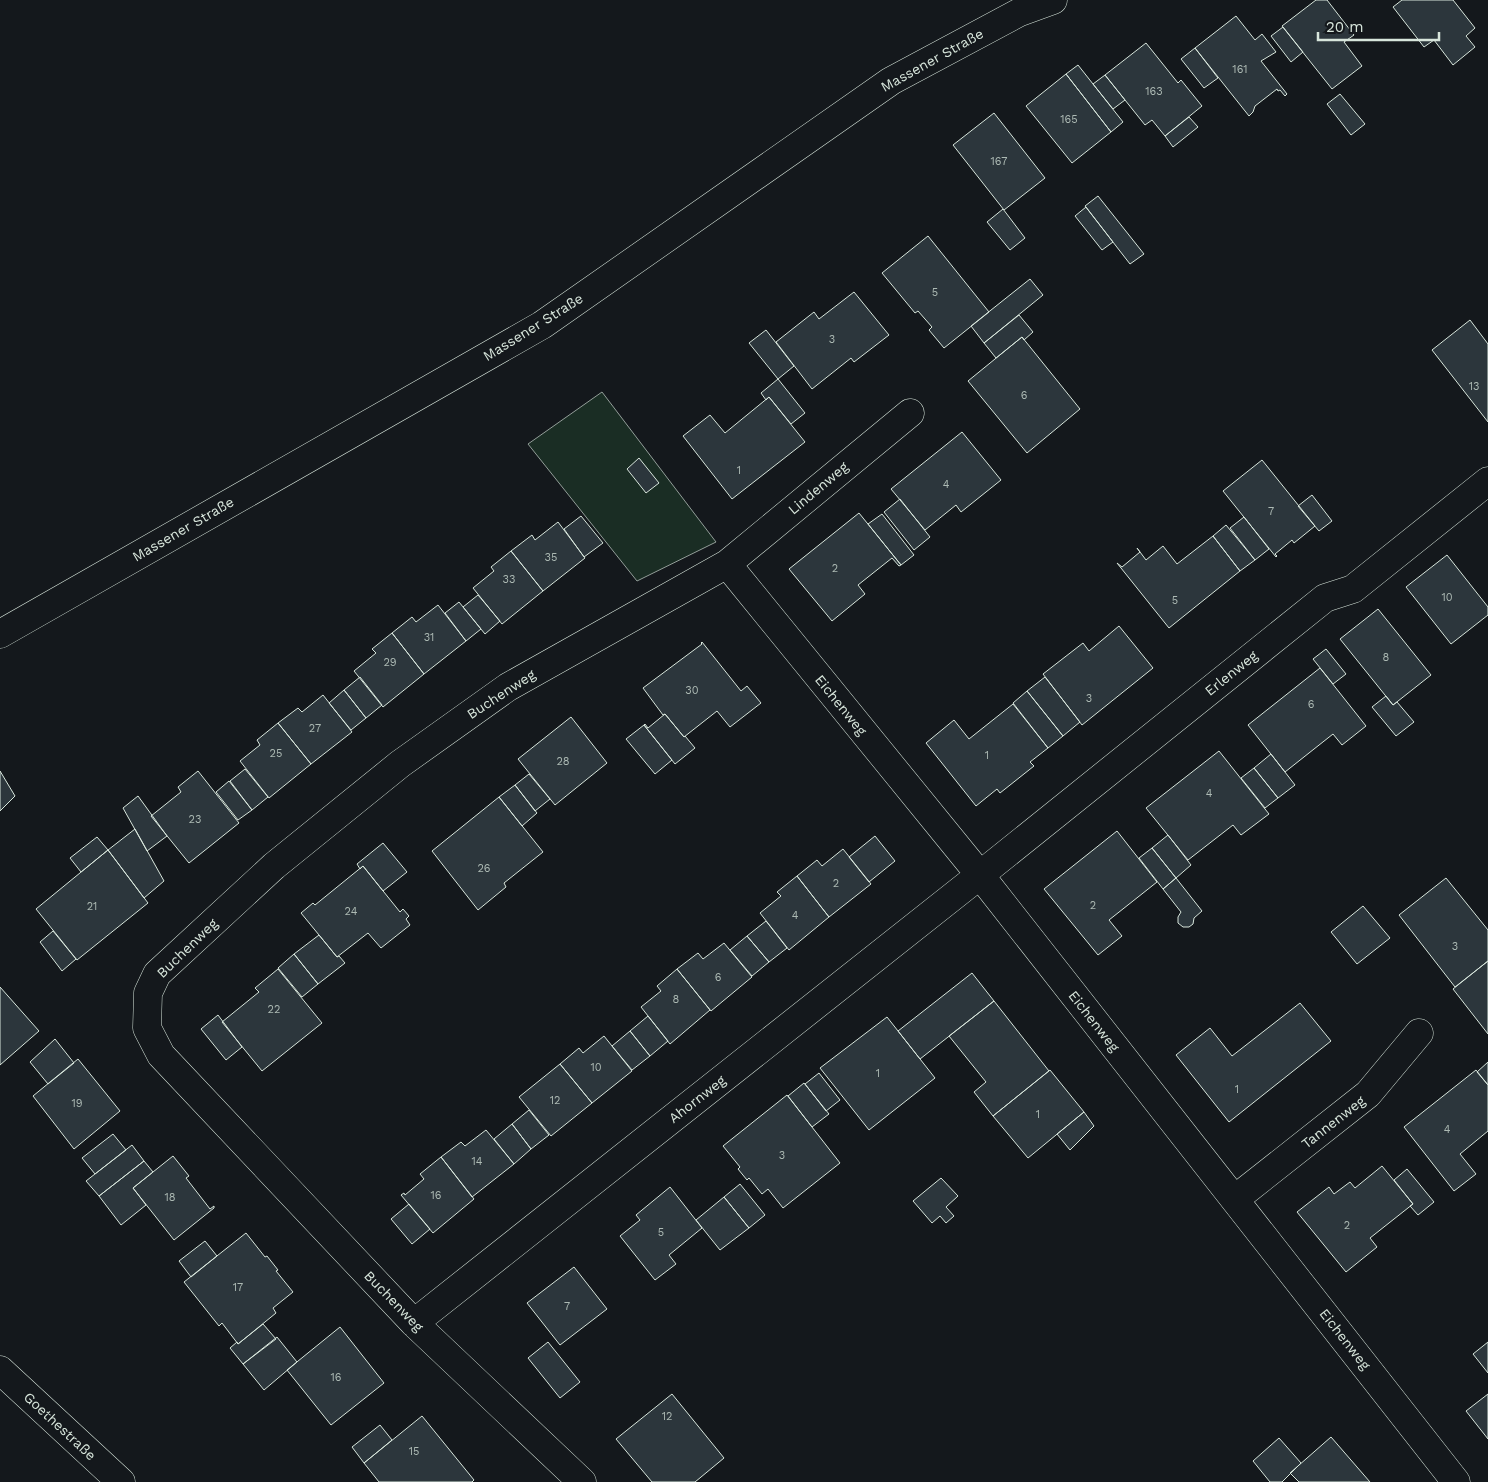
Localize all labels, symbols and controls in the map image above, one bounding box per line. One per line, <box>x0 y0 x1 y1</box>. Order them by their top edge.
scale bar <box>1318 10 1439 42</box>
text: 20 m <box>1326 18 1364 36</box>
street label: Massener Straße <box>878 25 986 95</box>
house number: 161 <box>1232 63 1248 76</box>
house number: 163 <box>1145 85 1163 98</box>
house number: 165 <box>1060 113 1078 126</box>
house number: 167 <box>990 155 1008 168</box>
house number: 5 <box>932 286 938 299</box>
street label: Massener Straße <box>480 290 586 364</box>
house number: 3 <box>829 333 835 346</box>
house number: 13 <box>1469 380 1479 393</box>
house number: 6 <box>1021 389 1028 402</box>
street label: Lindenweg <box>785 458 852 518</box>
house number: 1 <box>737 464 741 477</box>
house number: 4 <box>943 478 950 491</box>
street label: Massener Straße <box>129 493 237 565</box>
house number: 7 <box>1268 505 1274 518</box>
house number: 35 <box>545 551 557 564</box>
house number: 2 <box>832 562 838 575</box>
house number: 33 <box>503 573 515 586</box>
house number: 10 <box>1441 591 1453 604</box>
house number: 5 <box>1172 594 1178 607</box>
house number: 31 <box>424 631 434 644</box>
street label: Erlenweg <box>1202 647 1261 699</box>
house number: 8 <box>1383 651 1390 664</box>
house number: 29 <box>383 656 397 669</box>
street label: Buchenweg <box>464 666 538 722</box>
street label: Eichenweg <box>812 672 870 739</box>
house number: 30 <box>685 684 699 697</box>
house number: 3 <box>1086 692 1092 705</box>
house number: 6 <box>1308 698 1315 711</box>
house number: 27 <box>309 722 321 735</box>
house number: 25 <box>270 747 282 760</box>
house number: 1 <box>985 749 989 762</box>
house number: 28 <box>556 755 570 768</box>
house number: 4 <box>1206 787 1213 800</box>
house number: 23 <box>189 813 201 826</box>
house number: 26 <box>477 862 491 875</box>
house number: 2 <box>833 877 839 890</box>
house number: 2 <box>1090 899 1096 912</box>
house number: 21 <box>87 900 97 913</box>
house number: 24 <box>345 905 358 918</box>
house number: 4 <box>792 909 799 922</box>
street label: Buchenweg <box>153 915 221 981</box>
house number: 3 <box>1452 940 1458 953</box>
house number: 6 <box>715 971 722 984</box>
street label: Eichenweg <box>1065 987 1123 1055</box>
house number: 8 <box>673 993 680 1006</box>
house number: 22 <box>268 1003 280 1016</box>
house number: 10 <box>590 1061 602 1074</box>
house number: 1 <box>876 1067 880 1080</box>
street label: Ahornweg <box>665 1072 729 1126</box>
house number: 1 <box>1235 1083 1239 1096</box>
street label: Tannenweg <box>1298 1092 1368 1152</box>
house number: 12 <box>550 1094 560 1107</box>
house number: 19 <box>71 1097 83 1110</box>
house number: 1 <box>1036 1108 1040 1121</box>
house number: 4 <box>1444 1123 1451 1136</box>
house number: 3 <box>779 1149 785 1162</box>
house number: 14 <box>471 1155 483 1168</box>
house number: 16 <box>431 1189 442 1202</box>
house number: 18 <box>164 1191 176 1204</box>
house number: 2 <box>1344 1219 1350 1232</box>
house number: 5 <box>658 1226 664 1239</box>
street label: Buchenweg <box>361 1267 427 1335</box>
house number: 17 <box>233 1281 243 1294</box>
house number: 7 <box>564 1300 570 1313</box>
street label: Eichenweg <box>1316 1305 1374 1373</box>
house number: 16 <box>331 1371 342 1384</box>
street label: Goethestraße <box>21 1389 99 1463</box>
house number: 12 <box>662 1410 672 1423</box>
house number: 15 <box>409 1445 419 1458</box>

